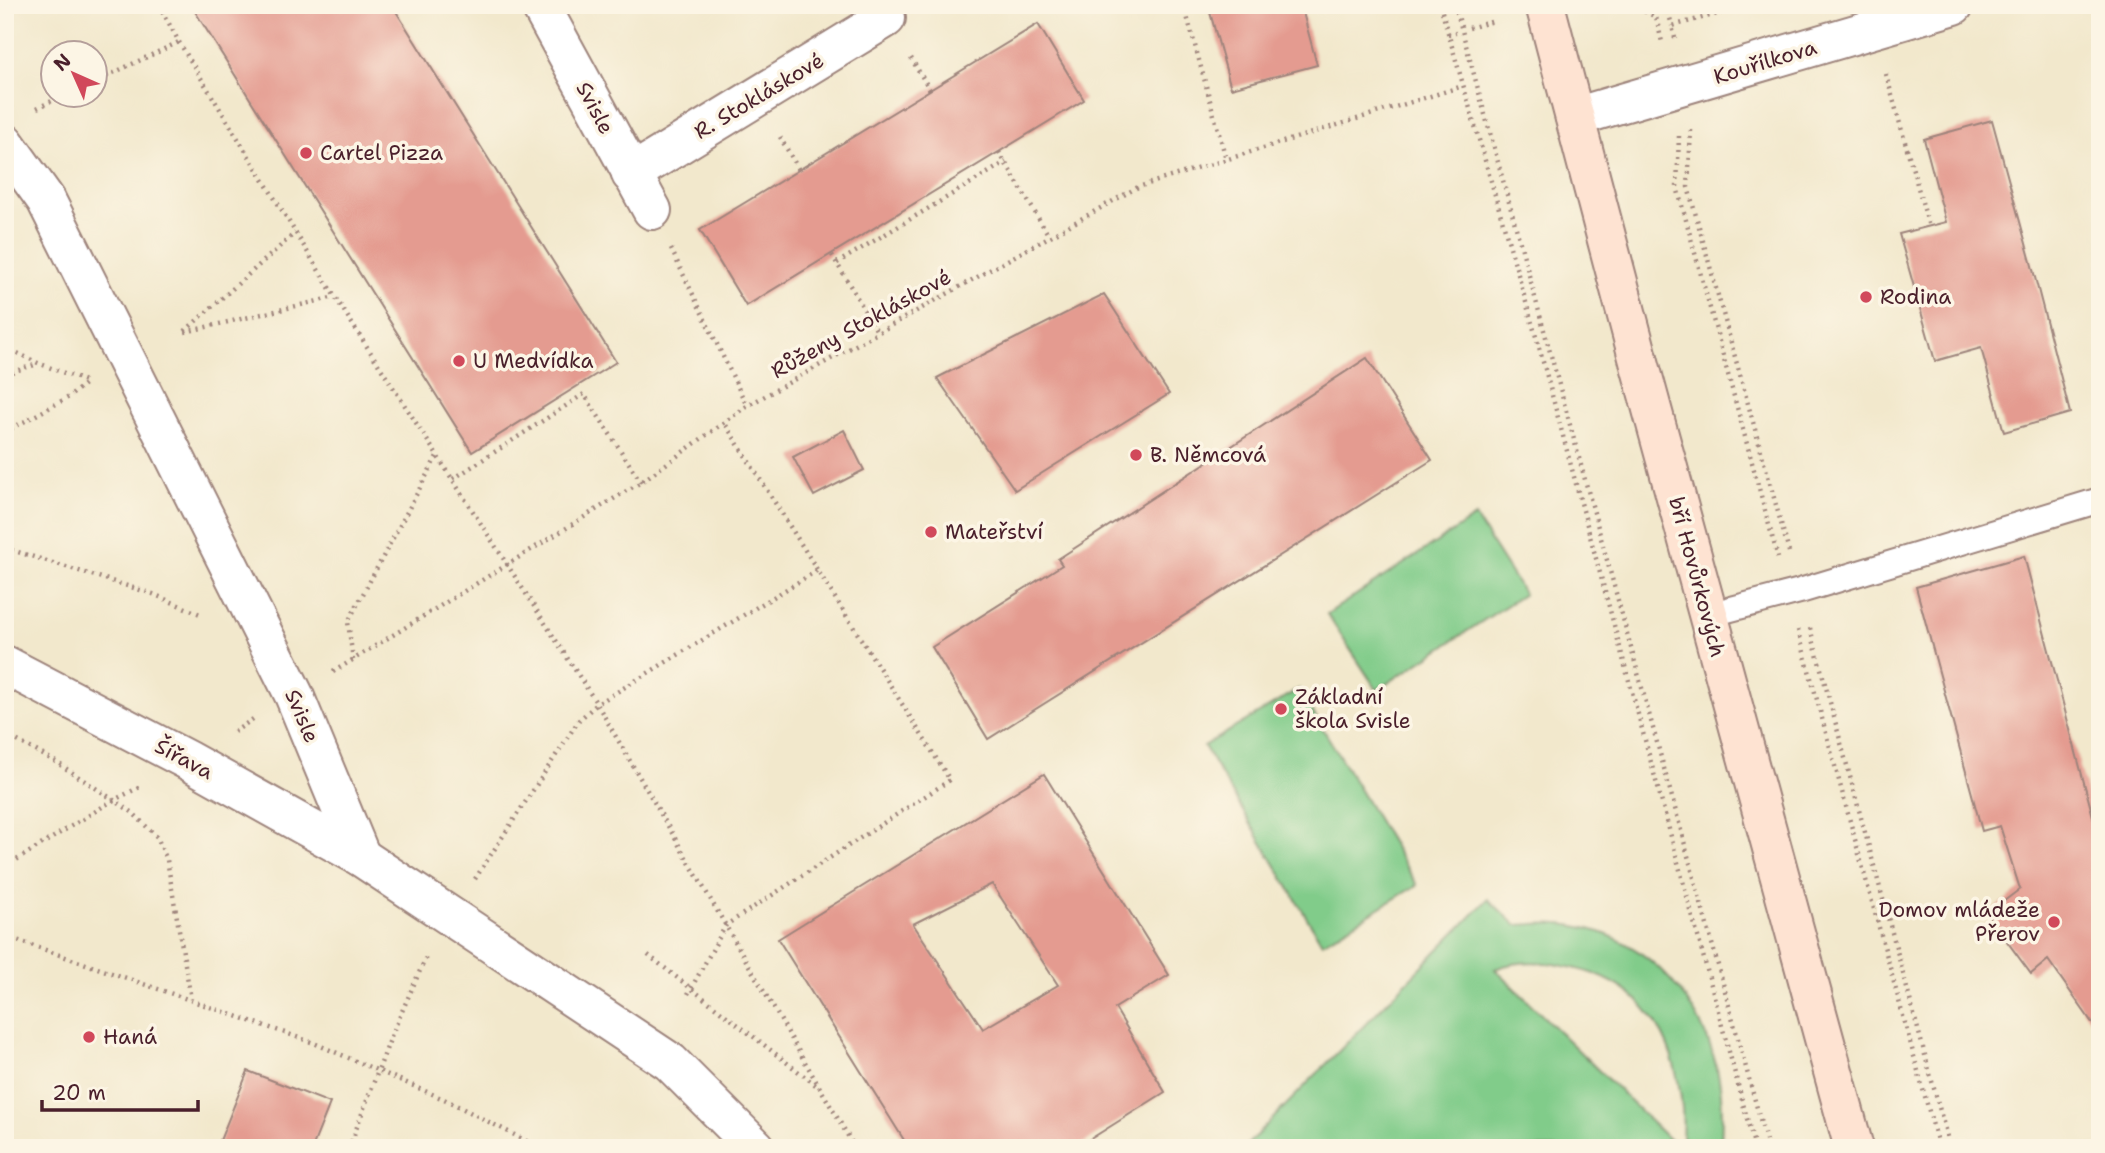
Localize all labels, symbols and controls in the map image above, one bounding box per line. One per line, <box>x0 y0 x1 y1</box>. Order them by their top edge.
street label: Kouřílkova <box>1710 33 1820 91</box>
north arrow <box>38 38 108 108</box>
street label: R. Stokláskové <box>689 46 829 146</box>
text: N <box>48 48 76 76</box>
street label: Svisle <box>570 77 620 139</box>
place label: Cartel Pizza <box>320 139 443 167</box>
marker: Cartel Pizza <box>298 145 314 161</box>
street label: Růženy Stokláskové <box>766 263 956 385</box>
place label: Rodina <box>1880 283 1951 311</box>
marker: Rodina <box>1858 289 1874 305</box>
place label: U Medvídka <box>473 347 594 375</box>
marker: U Medvídka <box>451 353 467 369</box>
place label: B. Němcová <box>1150 441 1266 469</box>
marker: B. Němcová <box>1128 447 1144 463</box>
street label: bří Hovůrkových <box>1662 494 1732 660</box>
place label: Mateřství <box>945 518 1043 546</box>
marker: Mateřství <box>923 524 939 540</box>
place label: Základní škola Svisle <box>1295 683 1411 735</box>
street label: Svisle <box>278 685 326 747</box>
marker: Základní škola Svisle <box>1273 701 1289 717</box>
street label: Šířava <box>150 731 219 786</box>
place label: Domov mládeže Přerov <box>1879 896 2040 948</box>
marker: Domov mládeže Přerov <box>2046 914 2062 930</box>
place label: Haná <box>103 1023 157 1051</box>
marker: Haná <box>81 1029 97 1045</box>
scale bar <box>42 1069 198 1113</box>
text: 20 m <box>52 1079 106 1107</box>

